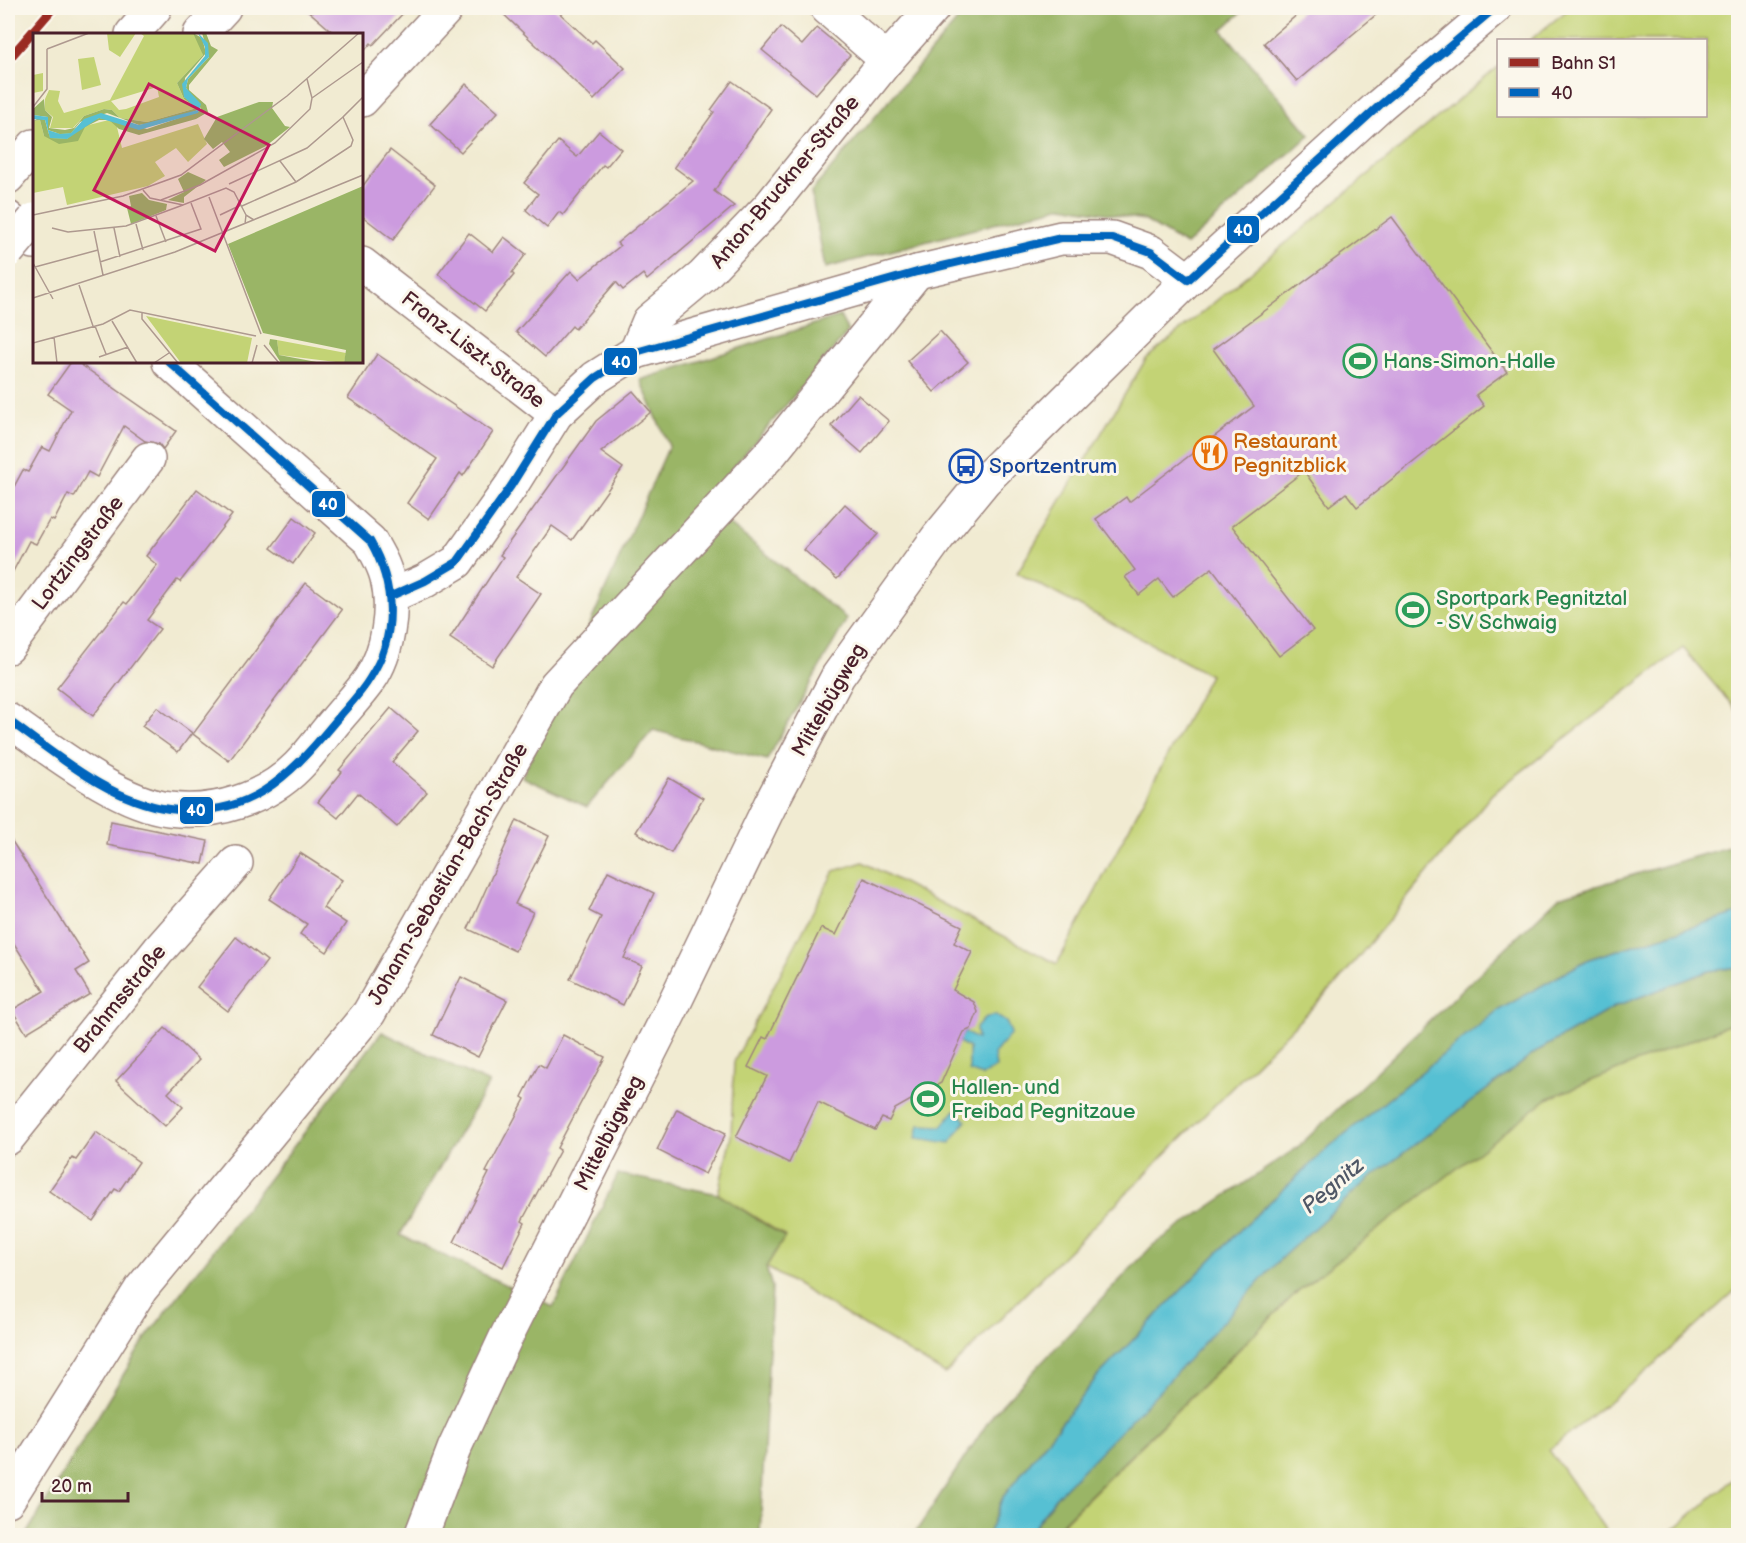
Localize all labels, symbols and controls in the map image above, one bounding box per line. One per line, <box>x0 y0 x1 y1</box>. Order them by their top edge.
inset map <box>33 33 363 363</box>
legend <box>1497 39 1707 117</box>
text: Bahn S1 <box>1551 53 1616 74</box>
text: 40 <box>1551 83 1573 104</box>
street label: Anton-Bruckner-Straße <box>705 90 865 274</box>
line badge: 40 <box>1226 215 1260 244</box>
text: 40 <box>1233 222 1253 241</box>
street label: Franz-Liszt-Straße <box>396 286 550 414</box>
sports icon: Hans-Simon-Halle <box>1342 343 1378 379</box>
line badge: 40 <box>603 347 638 376</box>
place label: Hans-Simon-Halle <box>1383 349 1556 374</box>
text: 40 <box>611 354 631 373</box>
place label: Restaurant Pegnitzblick <box>1233 429 1347 478</box>
restaurant icon: Restaurant Pegnitzblick <box>1192 435 1228 471</box>
bus stop icon: Sportzentrum <box>948 448 984 484</box>
place label: Sportzentrum <box>989 454 1117 479</box>
line badge: 40 <box>311 490 346 518</box>
street label: Lortzingstraße <box>27 491 129 615</box>
text: 40 <box>318 496 338 515</box>
place label: Sportpark Pegnitztal - SV Schwaig <box>1436 586 1627 635</box>
sports icon: Sportpark Pegnitztal - SV Schwaig <box>1395 592 1431 628</box>
street label: Mittelbügweg <box>787 639 871 761</box>
street label: Johann-Sebastian-Bach-Straße <box>363 738 533 1010</box>
line badge: 40 <box>179 796 214 825</box>
text: 40 <box>186 802 206 821</box>
street label: Brahmsstraße <box>68 940 172 1058</box>
street label: Mittelbügweg <box>569 1071 649 1195</box>
place label: Hallen- und Freibad Pegnitzaue <box>951 1075 1135 1124</box>
sports icon: Hallen- und Freibad Pegnitzaue <box>910 1081 946 1117</box>
water label: Pegnitz <box>1296 1152 1370 1220</box>
scale bar <box>42 1465 128 1503</box>
text: 20 m <box>51 1476 92 1497</box>

